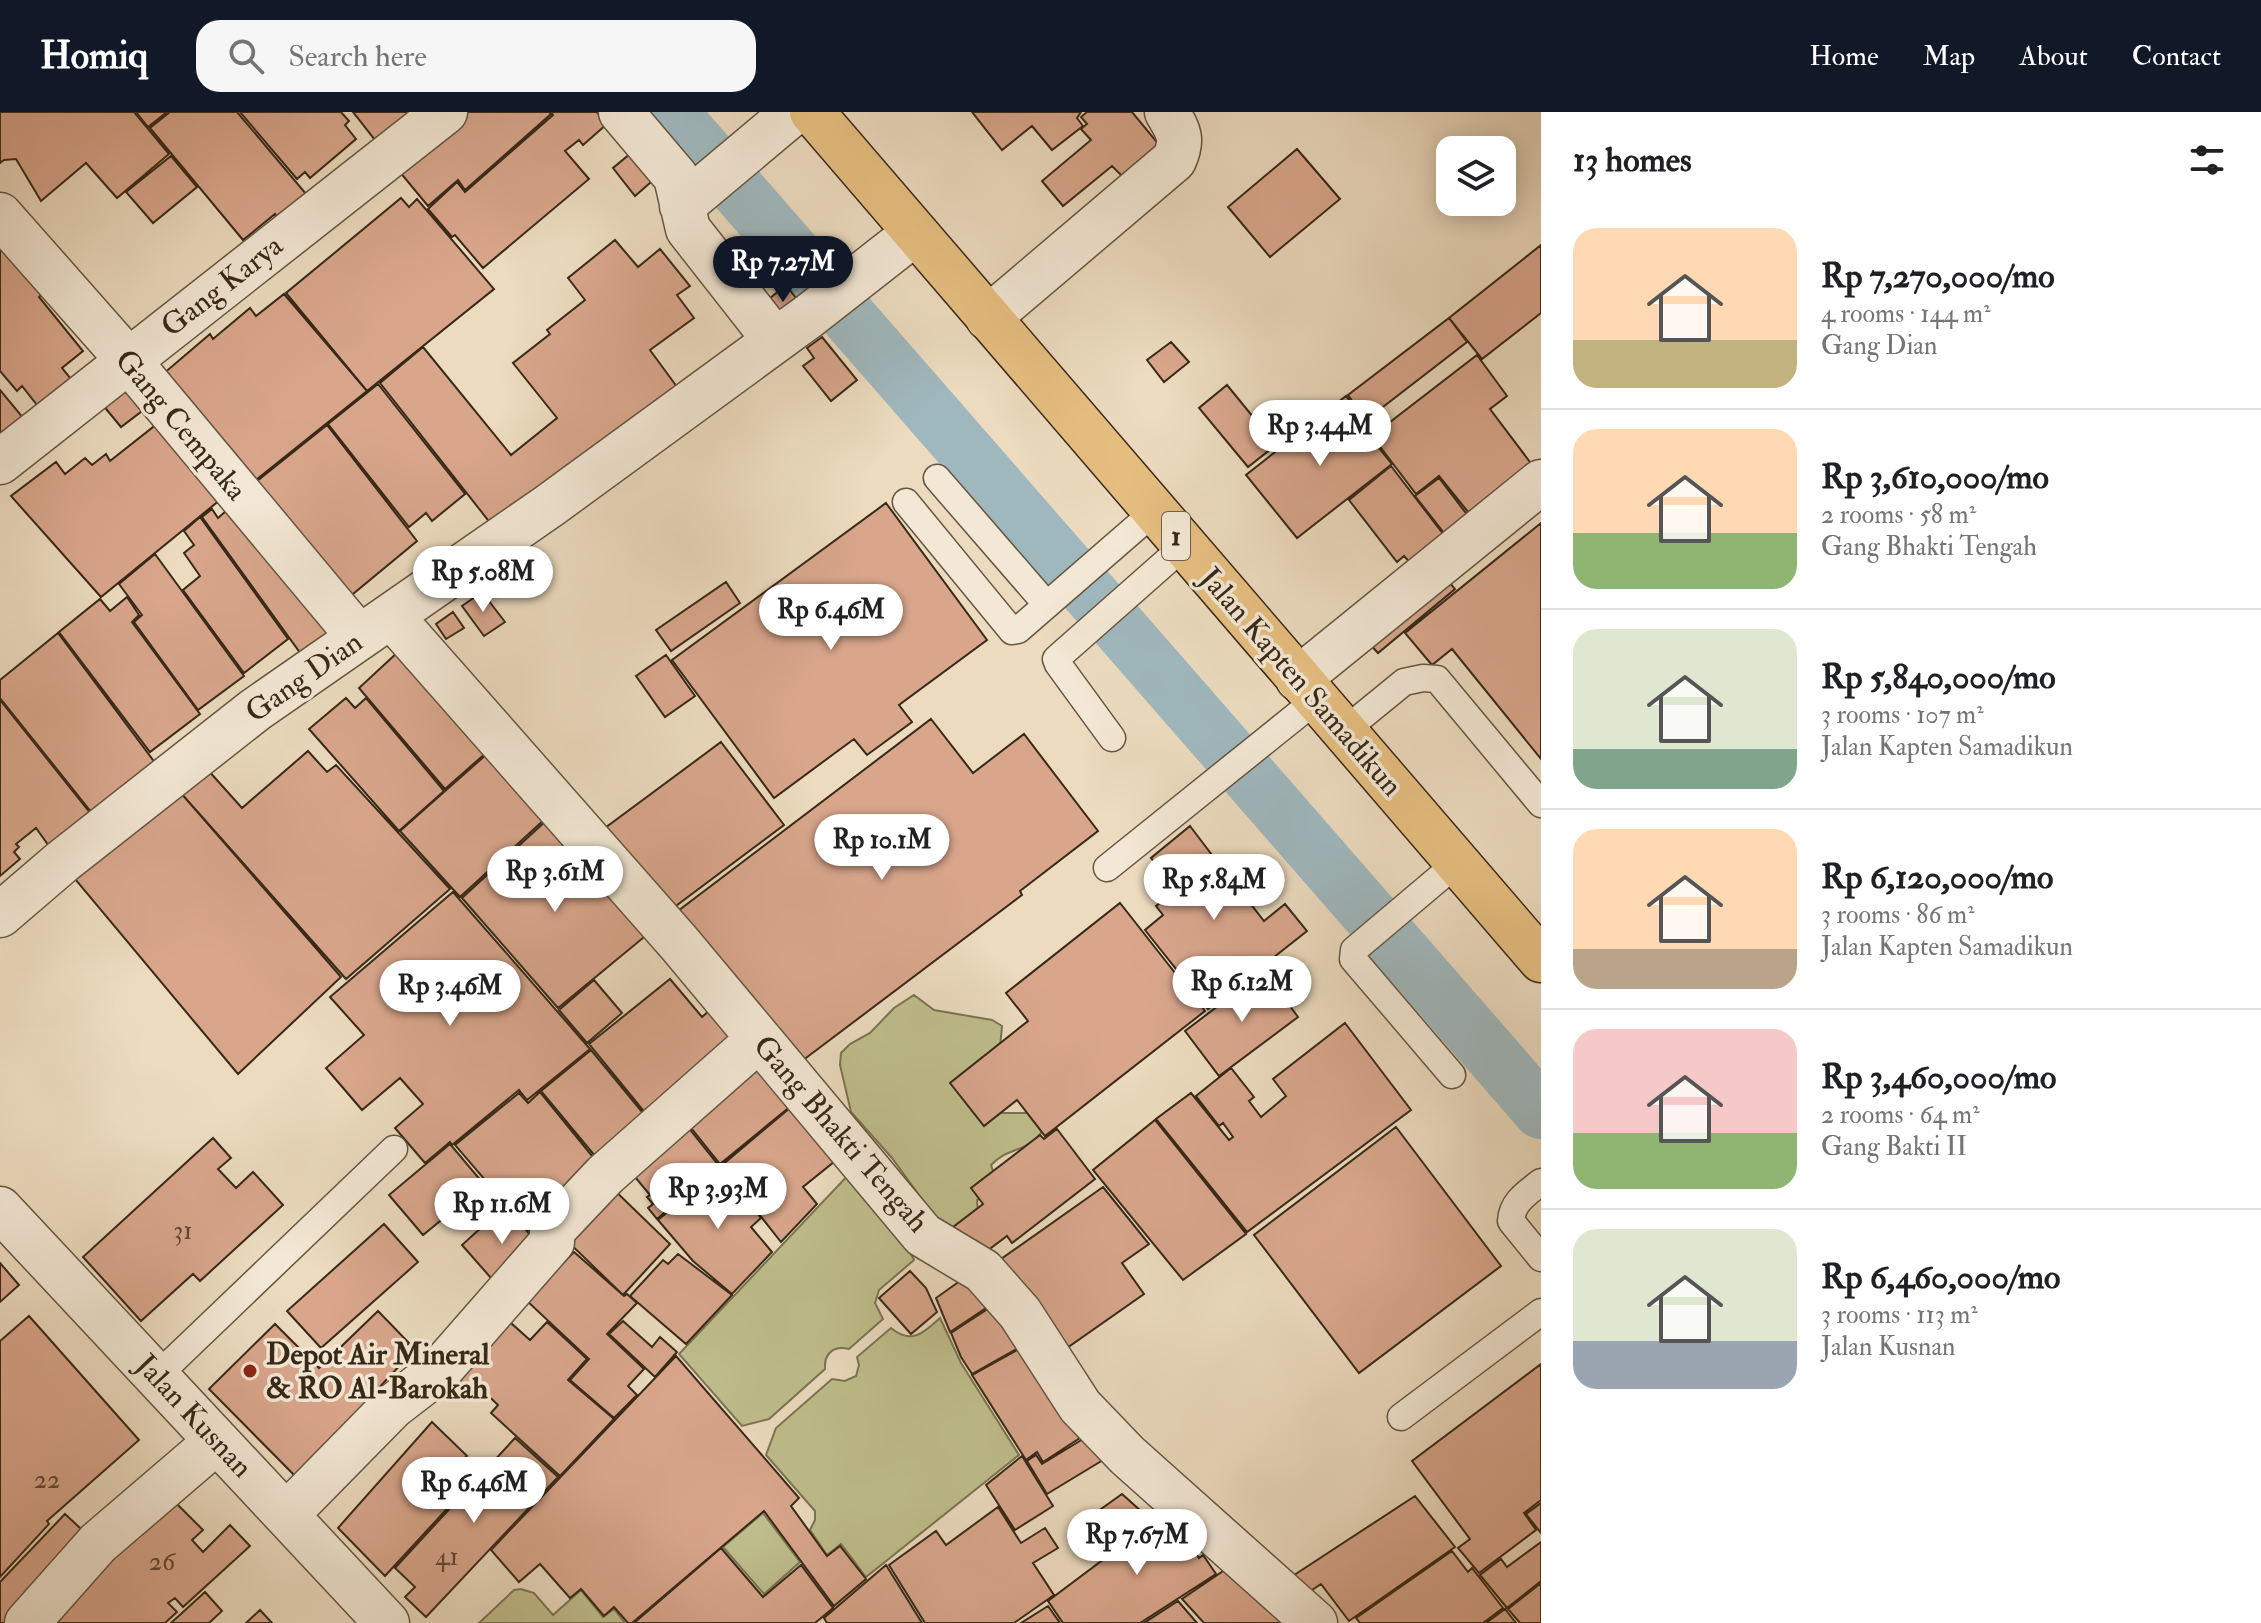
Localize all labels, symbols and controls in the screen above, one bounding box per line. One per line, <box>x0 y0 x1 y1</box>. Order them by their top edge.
search box <box>196 20 756 92</box>
text: Homiq <box>40 32 148 80</box>
icon: search <box>224 34 268 78</box>
text: Search here <box>288 38 427 75</box>
text: Home <box>1809 39 1879 74</box>
text: Map <box>1923 39 1975 74</box>
text: About <box>2019 39 2088 74</box>
text: Contact <box>2132 39 2221 74</box>
map controls <box>1436 136 1516 216</box>
button: layers <box>1436 136 1516 216</box>
icon: filters <box>2185 138 2229 182</box>
text: 13 homes <box>1573 139 1692 182</box>
street label: Gang Karya <box>154 227 291 345</box>
pin: Rp 7.27M <box>700 236 866 304</box>
text: Rp 7.27M <box>731 246 835 278</box>
text: Rp 7,270,000/mo <box>1821 255 2055 298</box>
icon: home <box>1637 260 1733 356</box>
text: 4 rooms · 144 m² <box>1821 298 1991 330</box>
text: Gang Dian <box>1821 330 1937 362</box>
street label: Gang Cempaka <box>107 342 255 509</box>
pin: Rp 3.44M <box>1237 400 1403 468</box>
text: Rp 3.44M <box>1267 410 1373 442</box>
text: Rp 3,610,000/mo <box>1821 456 2049 499</box>
icon: home <box>1637 461 1733 557</box>
text: 2 rooms · 58 m² <box>1821 499 1976 531</box>
road number: 1 <box>1162 512 1190 560</box>
text: Gang Bhakti Tengah <box>1821 531 2037 563</box>
pin: Rp 5.08M <box>400 546 566 614</box>
text: Rp 5.08M <box>431 556 535 588</box>
street label: Jalan Kapten Samadikun <box>1191 559 1410 804</box>
pin: Rp 6.46M <box>748 584 914 652</box>
text: Rp 6.46M <box>777 594 885 626</box>
street label: Gang Dian <box>238 623 370 731</box>
text: Rp 5,840,000/mo <box>1821 656 2056 699</box>
icon: home <box>1637 661 1733 757</box>
text: 3 rooms · 107 m² <box>1821 699 1984 731</box>
text: Jalan Kapten Samadikun <box>1821 731 2073 763</box>
pin: Rp 10.1M <box>799 814 965 882</box>
text: Rp 10.1M <box>832 824 932 856</box>
pin: Rp 3.61M <box>472 846 638 914</box>
pin: Rp 5.84M <box>1131 854 1297 922</box>
text: Rp 3.61M <box>505 856 605 888</box>
text: Rp 6,120,000/mo <box>1821 856 2054 899</box>
icon: home <box>1637 861 1733 957</box>
text: Rp 5.84M <box>1162 864 1266 896</box>
text: 3 rooms · 86 m² <box>1821 899 1975 931</box>
text: Jalan Kapten Samadikun <box>1821 931 2073 963</box>
pin: Rp 6.12M <box>1159 956 1325 1024</box>
pin: Rp 3.46M <box>367 960 533 1028</box>
text: Rp 6.12M <box>1191 966 1293 998</box>
text: Rp 3.46M <box>398 970 502 1002</box>
street label: Gang Bhakti Tengah <box>745 1028 937 1240</box>
text: Rp 3,460,000/mo <box>1821 1056 2056 1099</box>
icon: home <box>1637 1061 1733 1157</box>
text: 2 rooms · 64 m² <box>1821 1099 1980 1131</box>
text: Gang Bakti II <box>1821 1131 1967 1163</box>
pin: Rp 3.93M <box>635 1163 801 1231</box>
text: Rp 3.93M <box>668 1173 768 1205</box>
pin: Rp 11.6M <box>419 1178 585 1246</box>
text: Rp 11.6M <box>452 1188 552 1220</box>
house number: 31 <box>173 1215 193 1247</box>
text: Rp 6,460,000/mo <box>1821 1256 2060 1299</box>
icon: home <box>1637 1261 1733 1357</box>
text: 3 rooms · 113 m² <box>1821 1299 1978 1331</box>
text: Jalan Kusnan <box>1821 1331 1955 1363</box>
place label: Depot Air Mineral & RO Al-Barokah <box>266 1336 490 1407</box>
street label: Jalan Kusnan <box>127 1346 260 1485</box>
marker: Depot Air Mineral & RO Al-Barokah <box>241 1362 259 1380</box>
pin: Rp 6.46M <box>391 1457 557 1525</box>
house number: 22 <box>34 1464 60 1496</box>
text: Rp 6.46M <box>420 1467 528 1499</box>
pin: Rp 7.67M <box>1054 1509 1220 1577</box>
text: Rp 7.67M <box>1085 1519 1189 1551</box>
house number: 41 <box>435 1541 459 1573</box>
house number: 26 <box>149 1546 177 1578</box>

